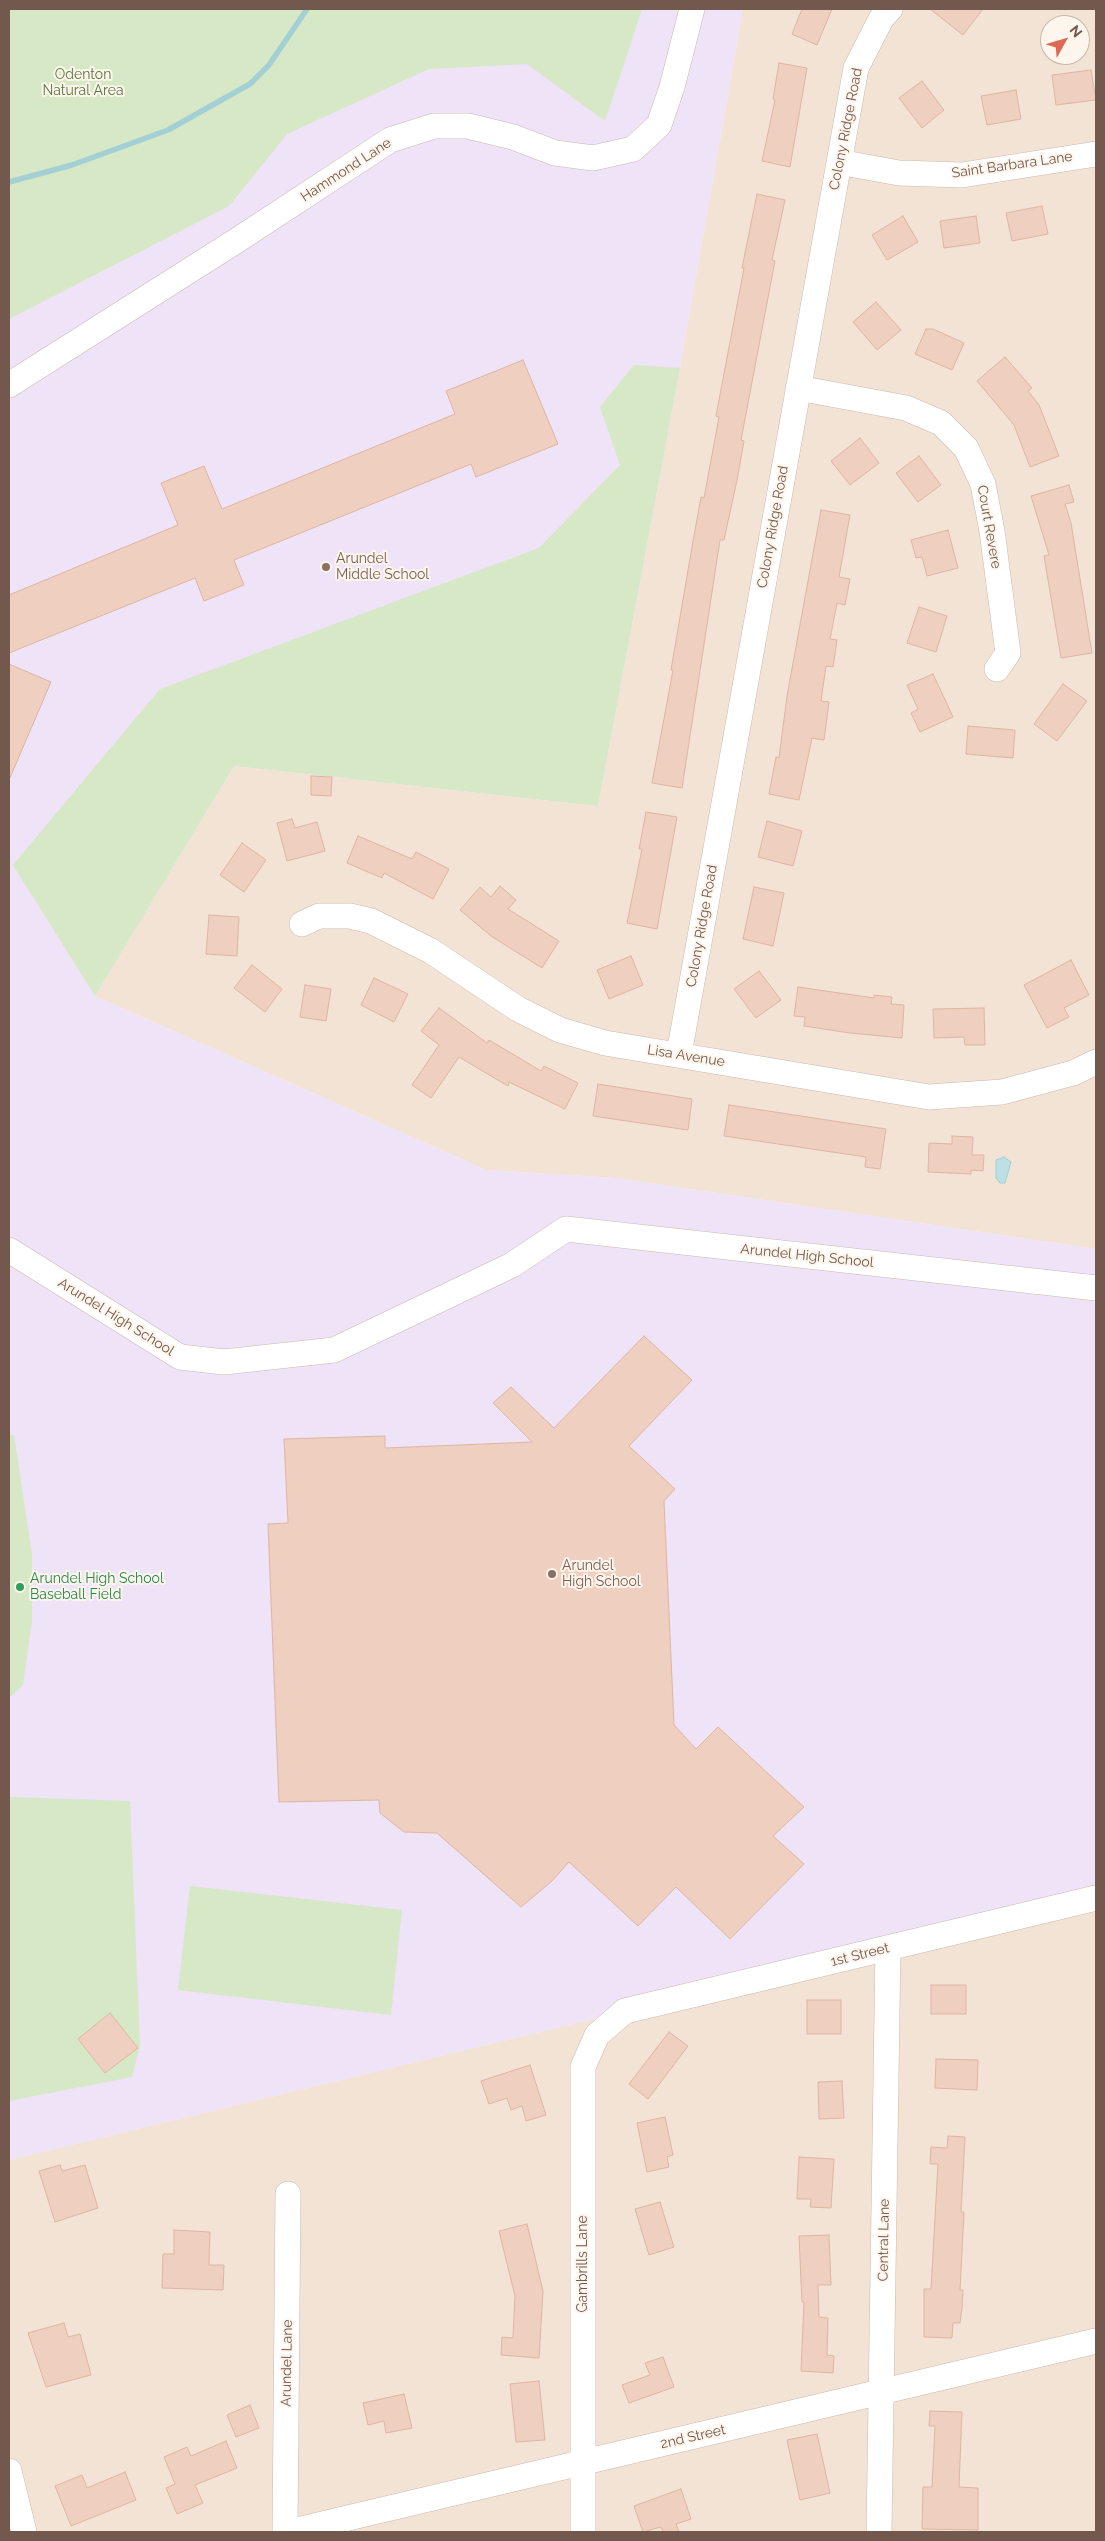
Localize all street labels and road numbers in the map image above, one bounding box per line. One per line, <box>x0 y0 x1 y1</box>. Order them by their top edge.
street label: Colony Ridge Road <box>826 66 866 192</box>
street label: Hammond Lane <box>298 134 394 206</box>
street label: Saint Barbara Lane <box>950 148 1074 182</box>
street label: Colony Ridge Road <box>754 464 792 590</box>
street label: Court Revere <box>973 484 1005 570</box>
street label: Colony Ridge Road <box>683 863 721 989</box>
street label: Lisa Avenue <box>646 1042 726 1070</box>
street label: Arundel High School <box>740 1241 874 1271</box>
street label: Arundel High School <box>55 1274 177 1360</box>
street label: 1st Street <box>829 1940 891 1970</box>
street label: Central Lane <box>875 2199 893 2281</box>
street label: Gambrills Lane <box>575 2215 591 2313</box>
street label: Arundel Lane <box>278 2319 296 2407</box>
street label: 2nd Street <box>659 2421 727 2453</box>

